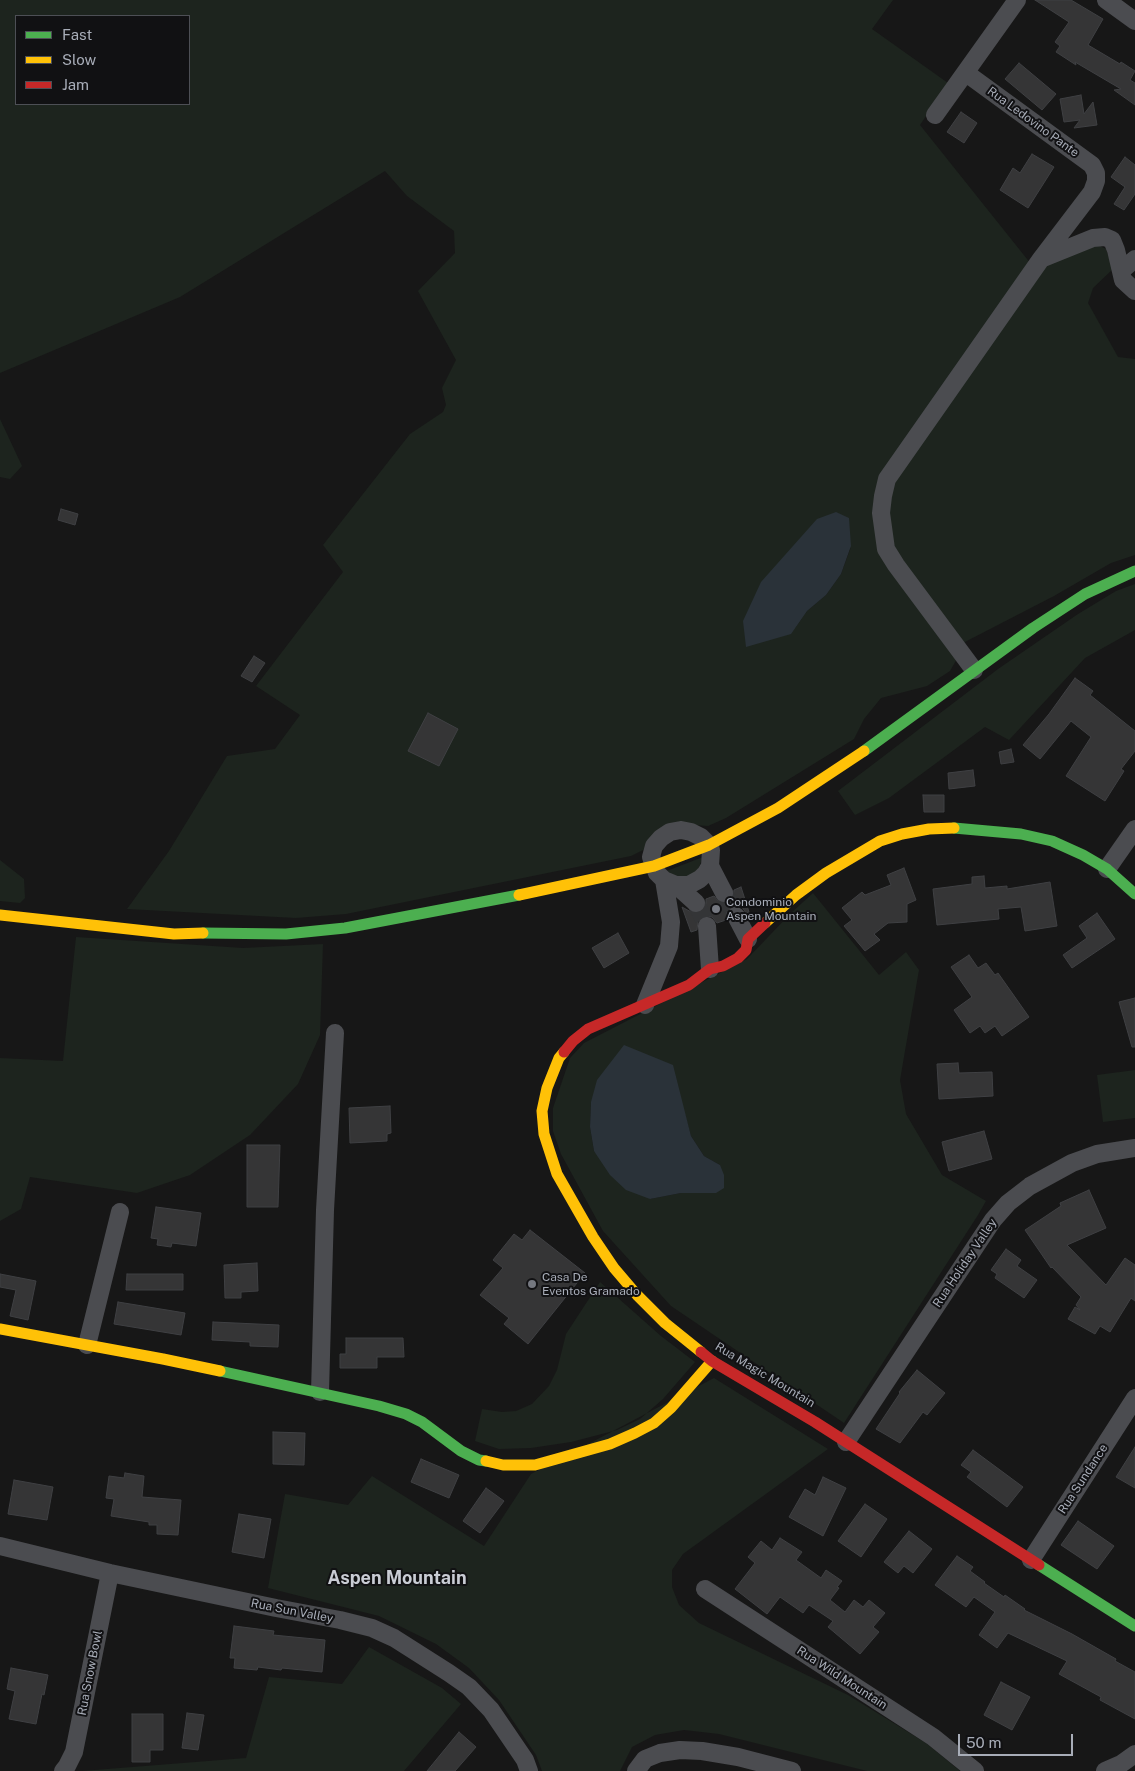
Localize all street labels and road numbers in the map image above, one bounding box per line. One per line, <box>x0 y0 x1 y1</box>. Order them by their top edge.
street label: Rua Ledovino Pante <box>984 84 1082 160</box>
street label: Rua Holiday Valley <box>930 1216 1000 1310</box>
street label: Rua Magic Mountain <box>712 1339 818 1411</box>
street label: Rua Sundance <box>1055 1441 1111 1517</box>
street label: Rua Sun Valley <box>250 1596 334 1626</box>
street label: Rua Snow Bowl <box>75 1629 105 1717</box>
street label: Rua Wild Mountain <box>794 1643 890 1713</box>

